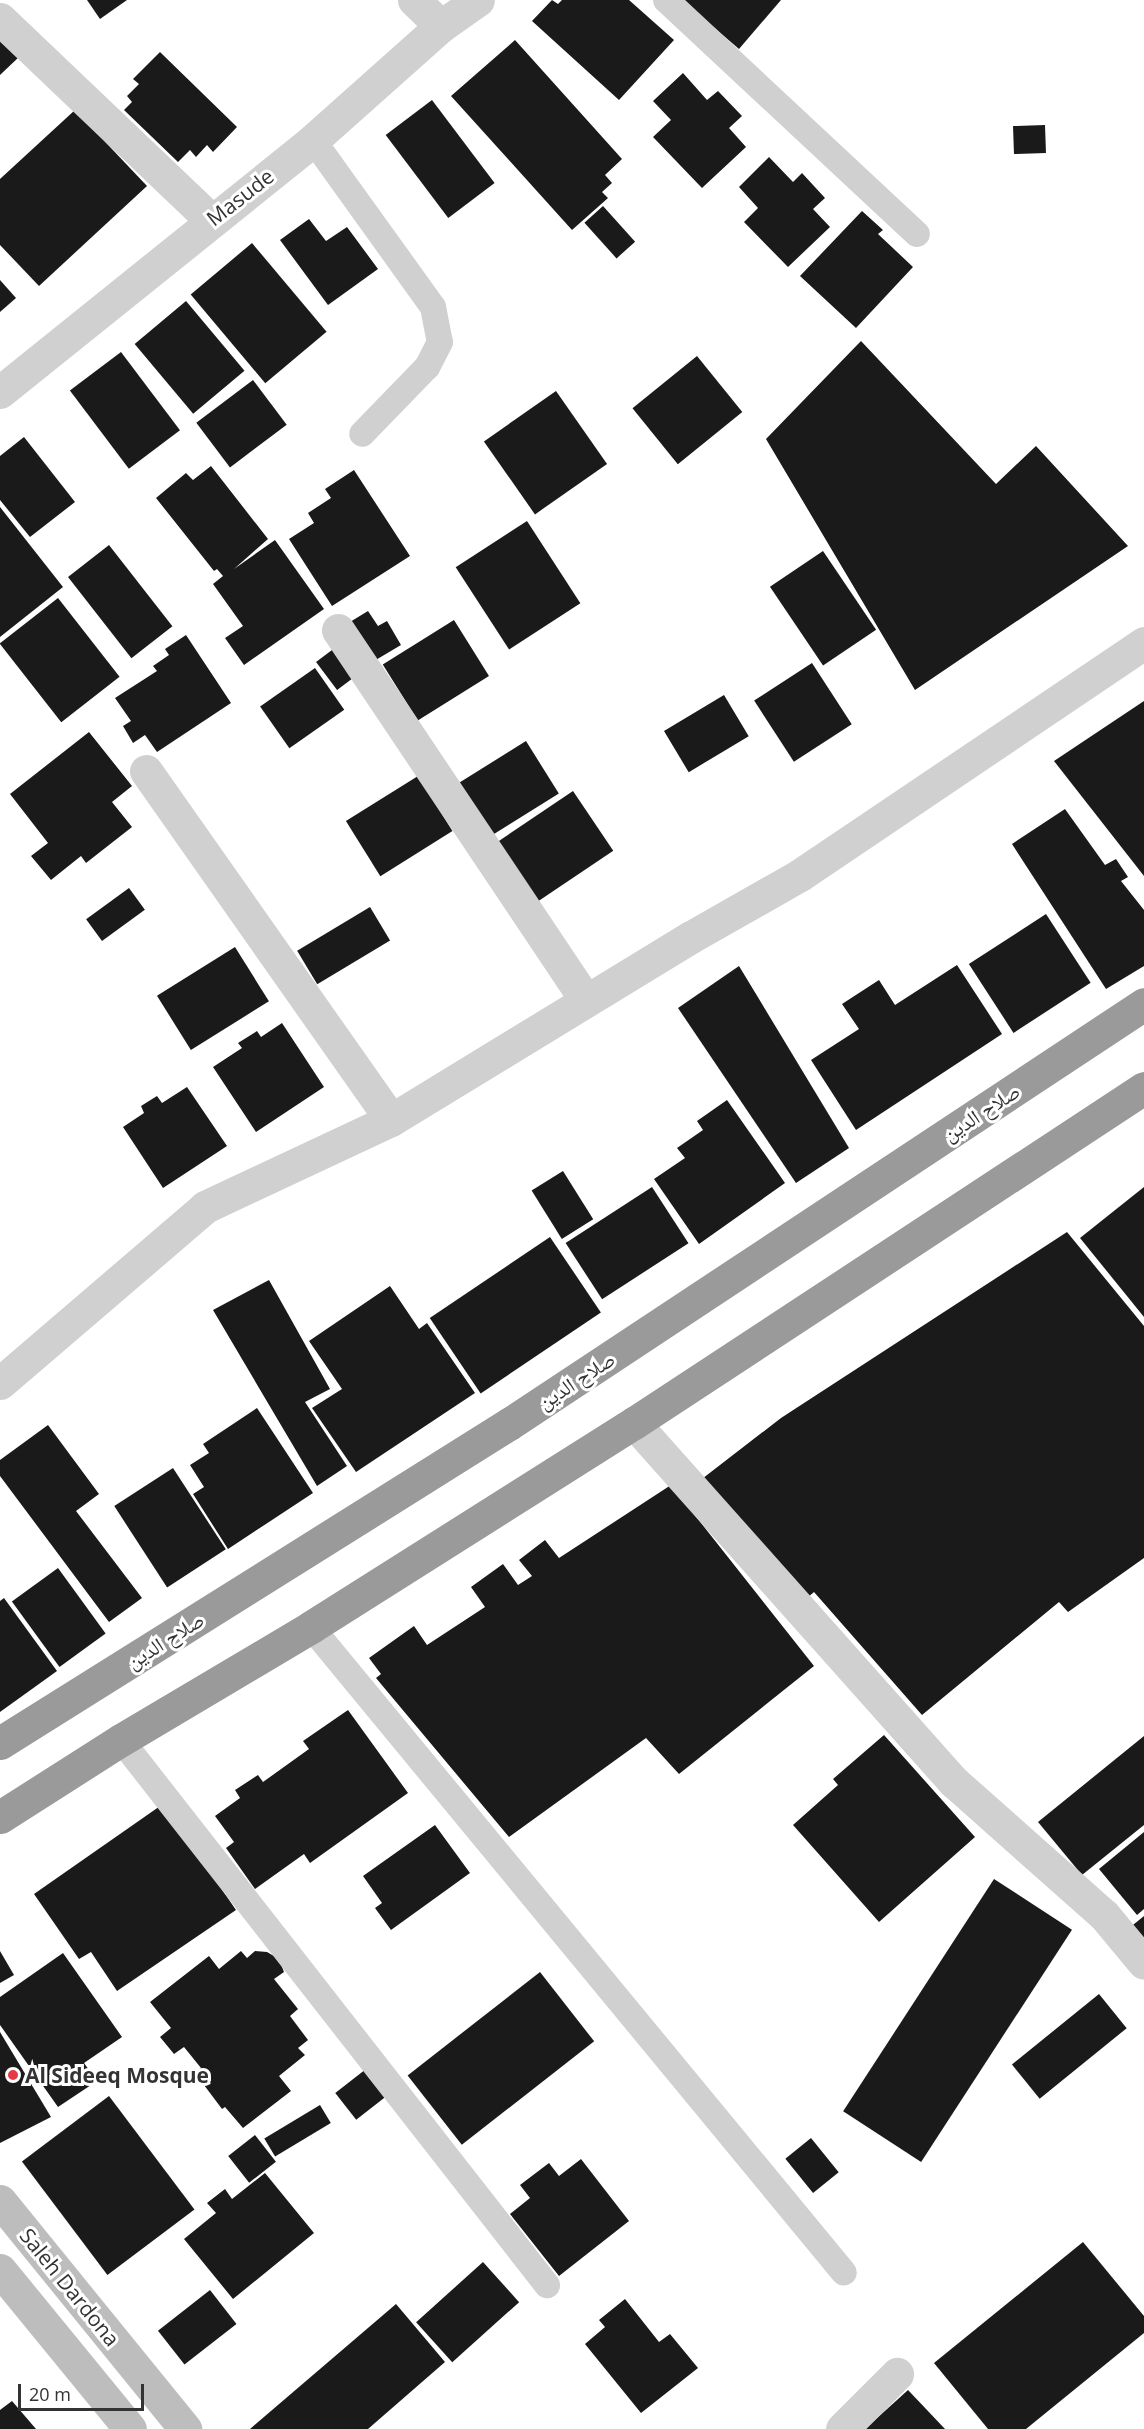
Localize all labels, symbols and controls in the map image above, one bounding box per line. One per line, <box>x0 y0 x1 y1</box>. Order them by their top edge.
street label: Masude <box>201 163 279 231</box>
street label: صلاح الدين <box>938 1078 1024 1146</box>
street label: صلاح الدين <box>533 1346 619 1414</box>
street label: صلاح الدين <box>121 1606 209 1674</box>
place label: Al Sideeq Mosque <box>25 2062 209 2088</box>
marker: Al Sideeq Mosque <box>6 2068 20 2082</box>
street label: Saleh Dardona <box>15 2223 125 2351</box>
scale bar <box>21 2372 147 2410</box>
text: 20 m <box>29 2382 71 2406</box>

